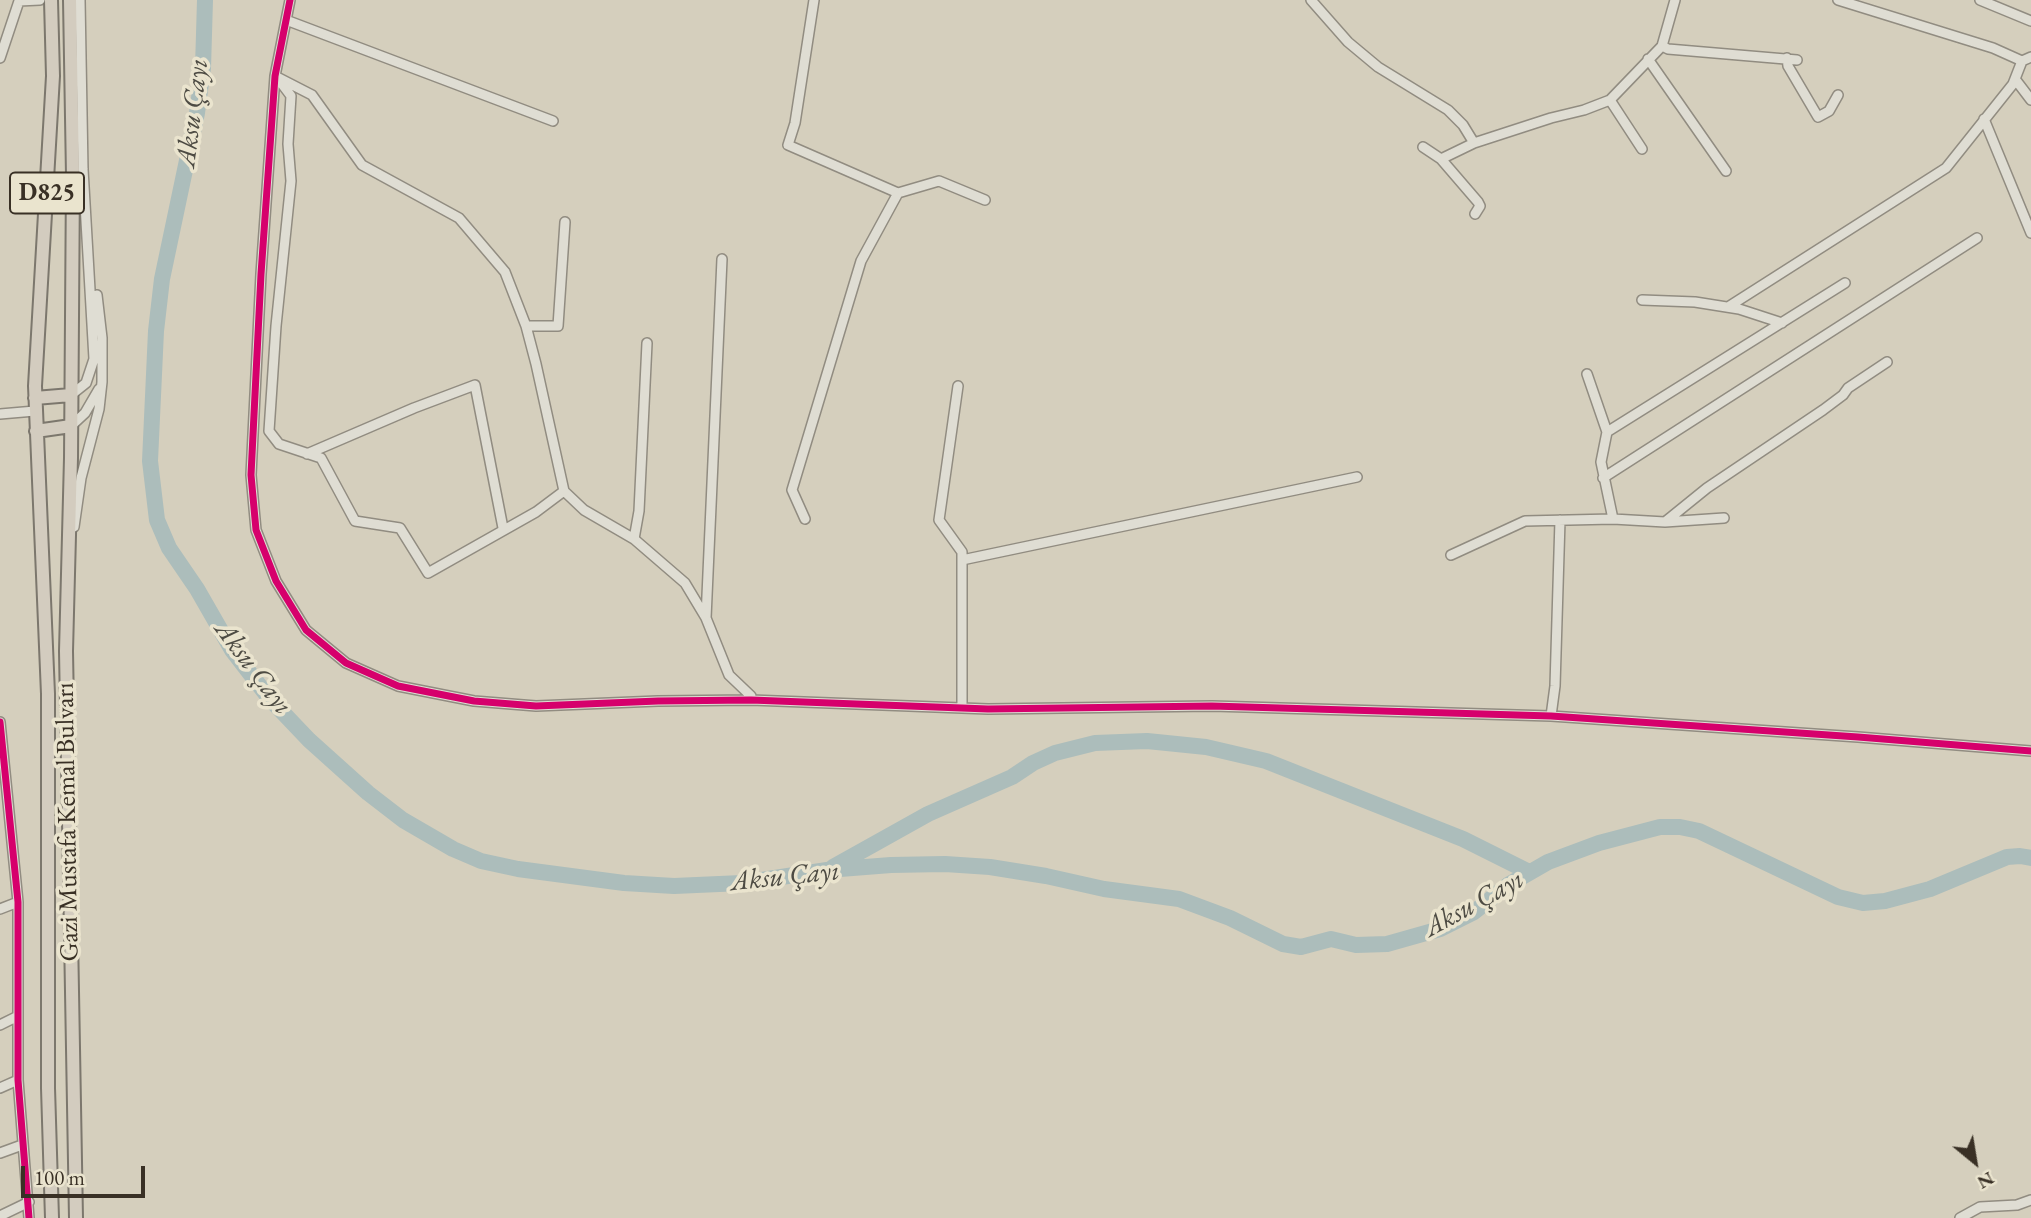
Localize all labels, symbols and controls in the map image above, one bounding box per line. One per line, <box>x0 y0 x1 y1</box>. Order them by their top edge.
water label: Aksu Çayı <box>170 57 216 169</box>
road number: D825 <box>10 173 84 214</box>
water label: Aksu Çayı <box>207 614 299 722</box>
street label: Gazi Mustafa Kemal Bulvarı <box>50 682 86 962</box>
water label: Aksu Çayı <box>729 855 841 899</box>
water label: Aksu Çayı <box>1418 863 1530 945</box>
north arrow <box>1940 1127 2010 1197</box>
scale bar <box>24 1152 149 1196</box>
text: 100 m <box>34 1164 85 1191</box>
text: N <box>1973 1166 1999 1195</box>

